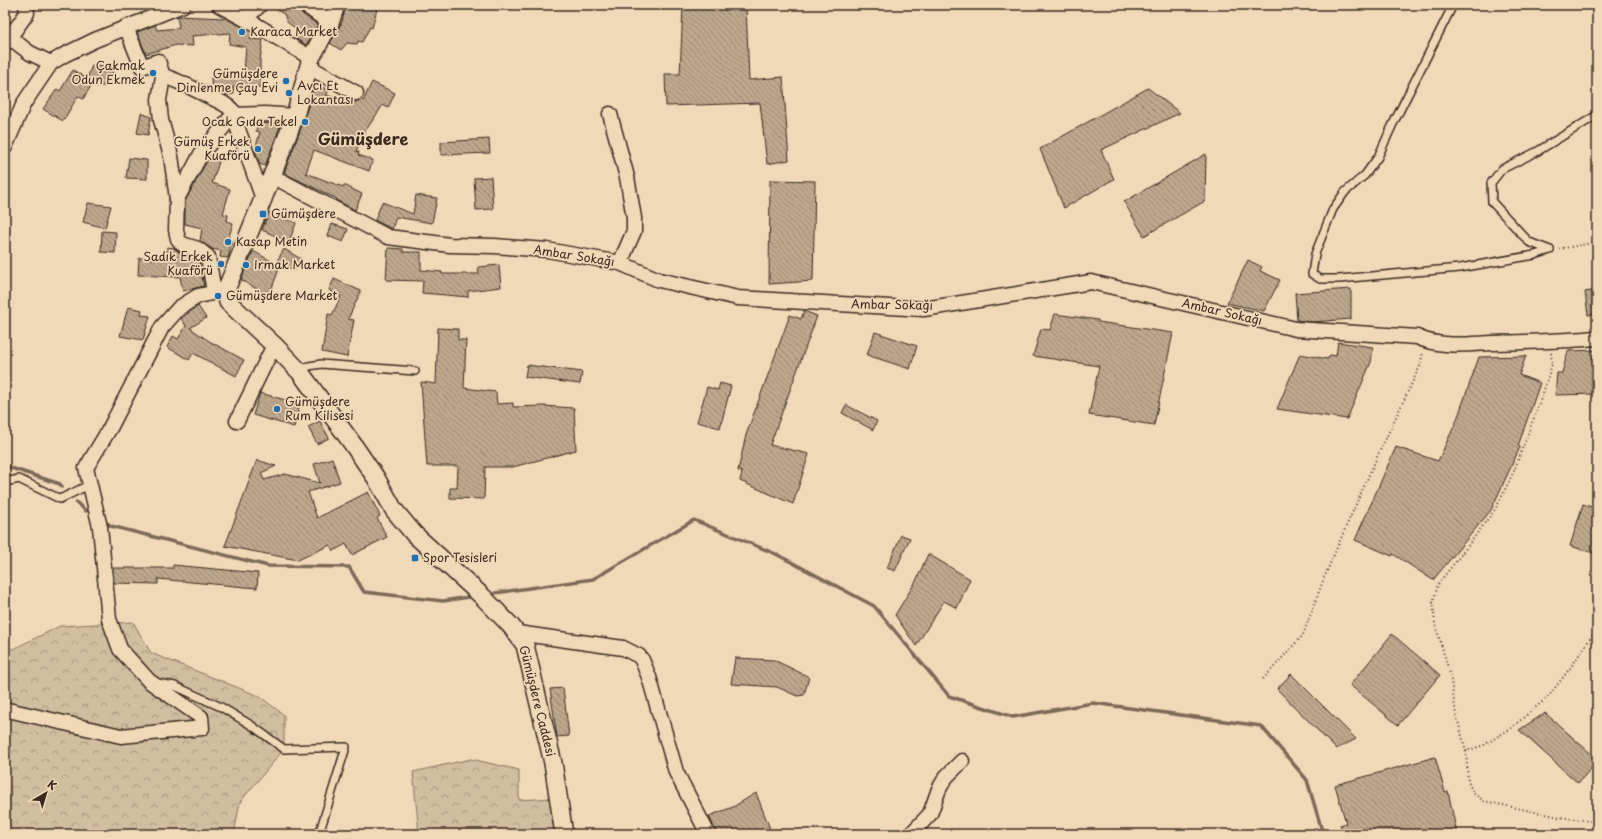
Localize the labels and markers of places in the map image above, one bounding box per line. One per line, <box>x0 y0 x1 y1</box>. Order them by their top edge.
place label: Karaca Market <box>250 22 337 40</box>
marker: Karaca Market <box>237 27 247 37</box>
place label: Çakmak Odun Ekmek <box>72 56 145 88</box>
place label: Gümüşdere Dinlenme Çay Evi <box>176 64 278 96</box>
marker: Çakmak Odun Ekmek <box>148 68 158 78</box>
marker: Gümüşdere Dinlenme Çay Evi <box>281 76 291 86</box>
place label: Avcı Et Lokantası <box>297 76 354 108</box>
marker: Avcı Et Lokantası <box>284 88 294 98</box>
place label: Ocak Gıda Tekel <box>202 112 297 130</box>
marker: Ocak Gıda Tekel <box>300 117 310 127</box>
place label: Gümüş Erkek Kuaförü <box>174 132 250 164</box>
marker: Gümüş Erkek Kuaförü <box>253 144 263 154</box>
place label: Gümüşdere <box>271 204 337 222</box>
marker: Gümüşdere <box>258 209 268 219</box>
place label: Kasap Metin <box>236 232 307 250</box>
marker: Kasap Metin <box>223 237 233 247</box>
place label: Sadık Erkek Kuaförü <box>144 247 213 279</box>
place label: Irmak Market <box>254 255 335 273</box>
marker: Sadık Erkek Kuaförü <box>216 259 226 269</box>
marker: Irmak Market <box>241 260 251 270</box>
place label: Gümüşdere Market <box>226 286 338 304</box>
marker: Gümüşdere Market <box>213 291 223 301</box>
place label: Gümüşdere Rum Kilisesi <box>285 392 354 424</box>
marker: Gümüşdere Rum Kilisesi <box>272 404 282 414</box>
place label: Spor Tesisleri <box>423 548 497 566</box>
marker: Spor Tesisleri <box>410 553 420 563</box>

